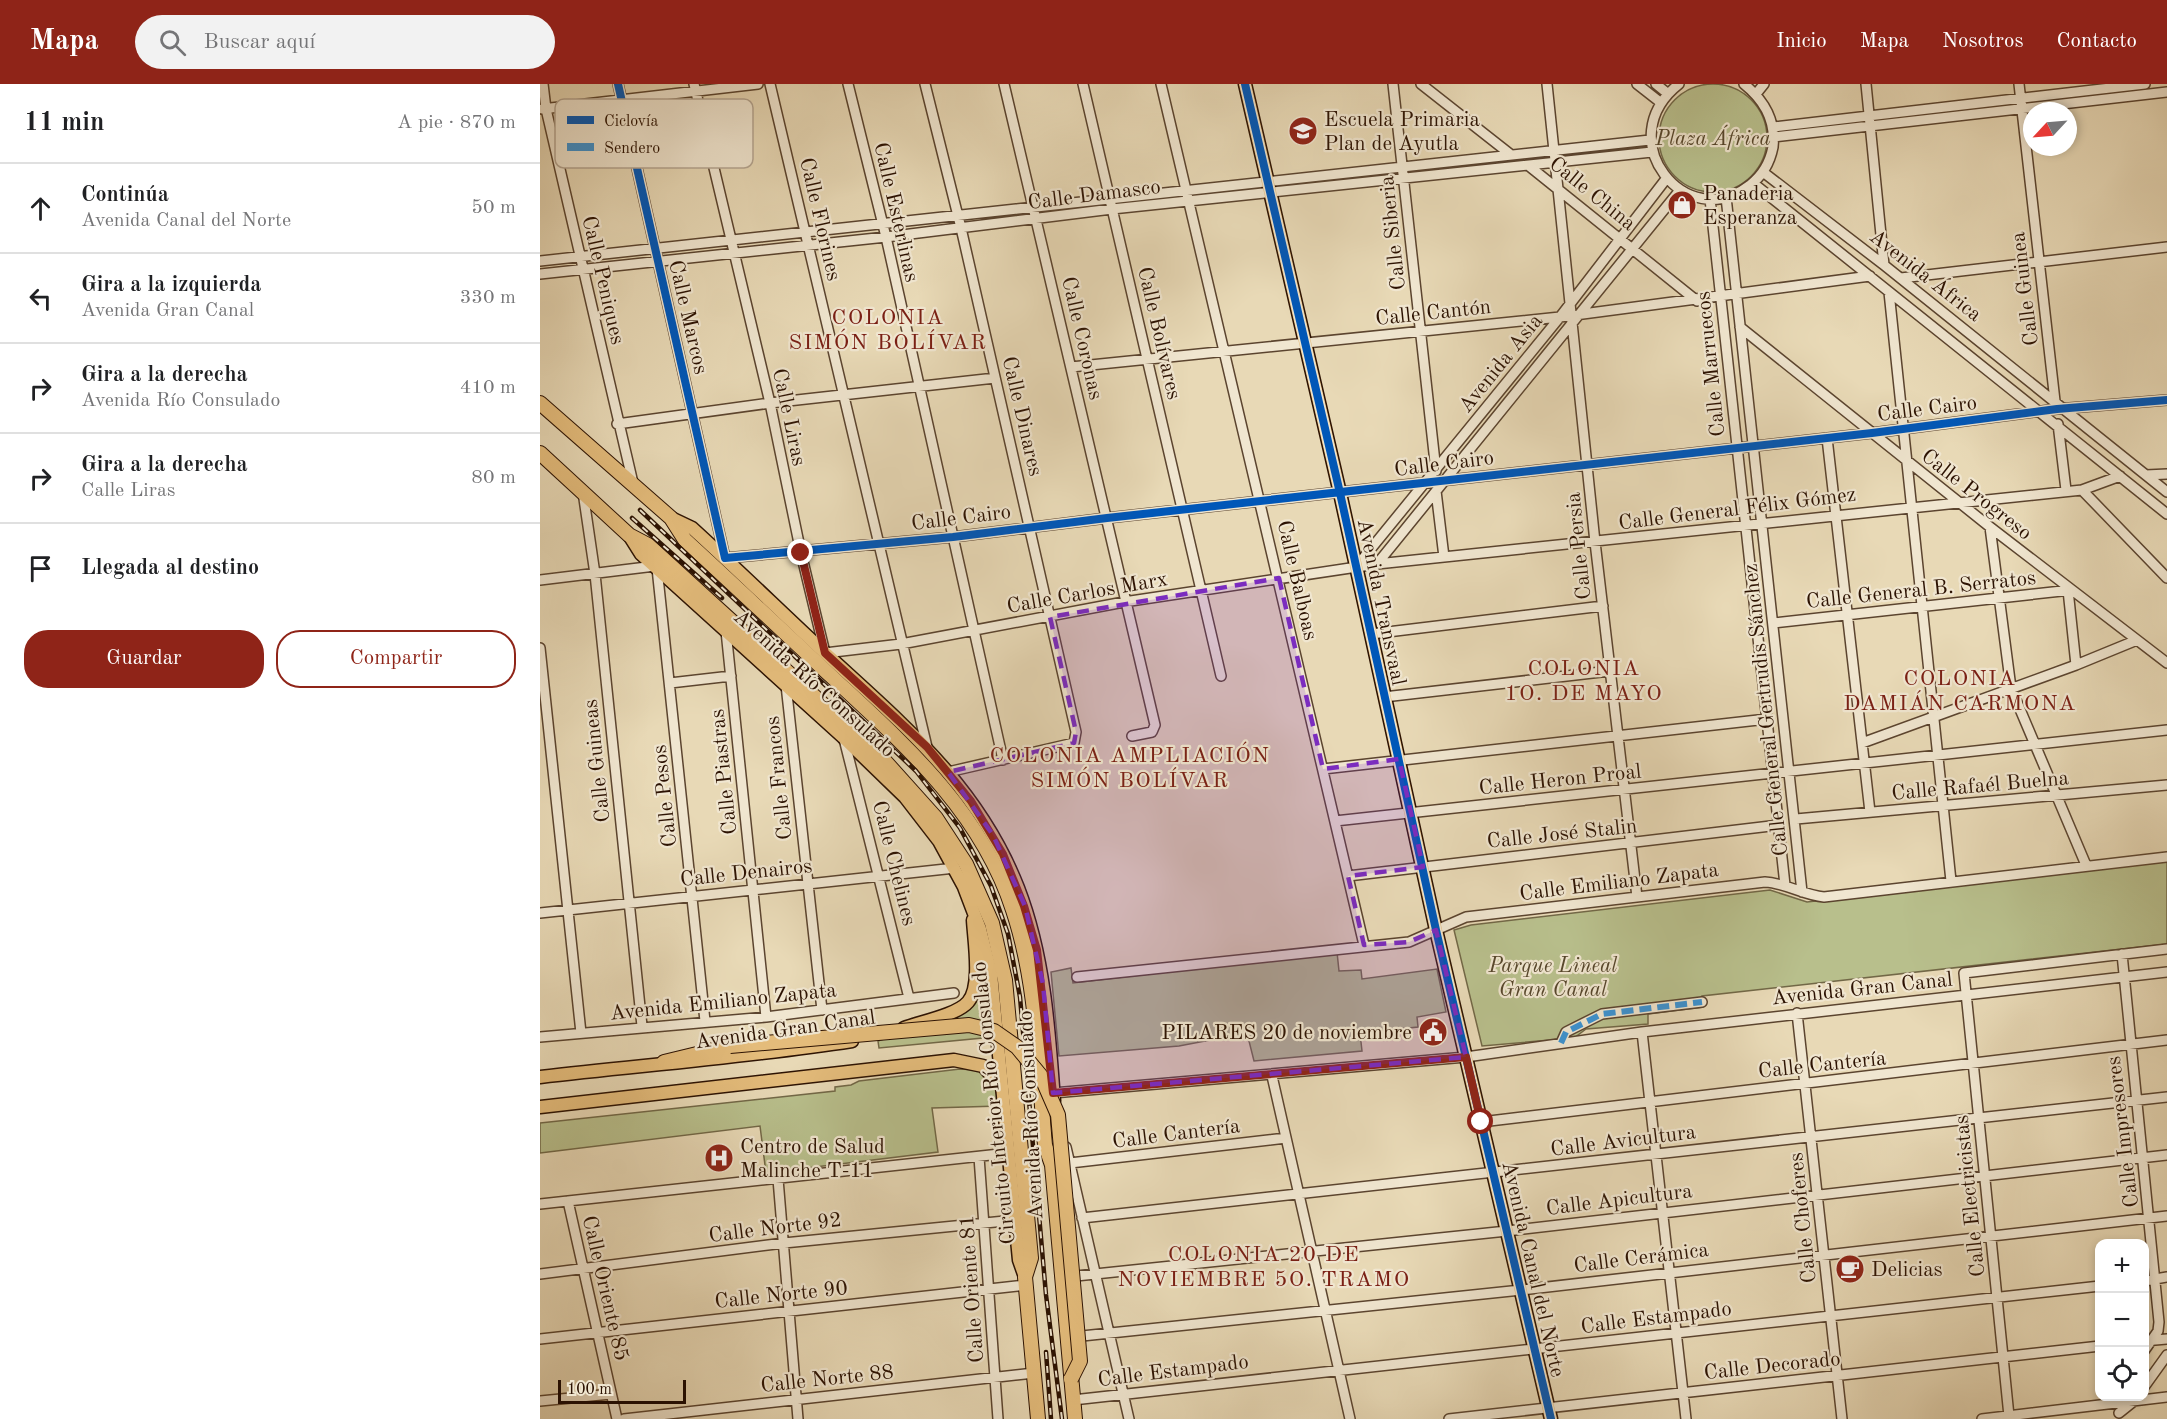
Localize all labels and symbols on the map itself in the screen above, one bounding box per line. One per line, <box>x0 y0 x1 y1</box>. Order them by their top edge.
legend <box>555 99 753 168</box>
north arrow <box>2023 102 2077 156</box>
place label: Escuela Primaria Plan de Ayutla <box>1324 110 1480 155</box>
text: Ciclovía <box>604 114 658 130</box>
school or university icon: Escuela Primaria Plan de Ayutla <box>1287 115 1319 147</box>
park label: Plaza África <box>1654 124 1771 150</box>
street label: Calle Esterlinas <box>869 140 922 284</box>
text: Sendero <box>604 141 660 157</box>
street label: Calle China <box>1545 153 1639 235</box>
street label: Calle Florines <box>795 156 844 283</box>
street label: Calle Siberia <box>1377 175 1410 291</box>
street label: Calle Damasco <box>1026 177 1162 214</box>
place label: Panaderia Esperanza <box>1703 184 1797 229</box>
shop icon: Panaderia Esperanza <box>1666 189 1698 221</box>
street label: Calle Peniques <box>577 214 628 347</box>
street label: Avenida África <box>1865 223 1987 326</box>
street label: Calle Guinea <box>2008 231 2043 347</box>
street label: Calle Marcos <box>664 258 711 377</box>
street label: Calle Bolívares <box>1133 265 1184 402</box>
street label: Calle Coronas <box>1057 275 1106 402</box>
street label: Calle Marruecos <box>1693 290 1730 438</box>
street label: Calle Cantón <box>1374 297 1492 330</box>
district label: COLONIA SIMÓN BOLÍVAR <box>788 307 988 354</box>
street label: Avenida Asia <box>1455 311 1547 417</box>
street label: Calle Dinares <box>998 354 1046 478</box>
street label: Calle Liras <box>768 367 809 468</box>
street label: Calle Cairo <box>1876 393 1978 426</box>
street label: Calle Progreso <box>1917 446 2035 545</box>
street label: Calle Cairo <box>1393 448 1495 481</box>
street label: Calle General Félix Gómez <box>1617 484 1857 534</box>
street label: Calle Persia <box>1563 491 1596 601</box>
street label: Calle Cairo <box>910 502 1012 535</box>
street label: Avenida Transvaal <box>1353 517 1409 688</box>
street label: Calle Balboas <box>1273 518 1321 642</box>
route end <box>787 539 813 565</box>
street label: Calle General Gertrudis Sánchez <box>1741 563 1792 857</box>
street label: Calle General B. Serratos <box>1805 568 2037 613</box>
street label: Calle Carlos Marx <box>1005 569 1169 618</box>
street label: Avenida Río Consulado <box>729 606 899 762</box>
district label: COLONIA 1O. DE MAYO <box>1505 658 1663 705</box>
district label: COLONIA DAMIÁN CARMONA <box>1843 668 2077 715</box>
street label: Calle Guineas <box>581 698 614 824</box>
street label: Calle Piastras <box>707 708 742 836</box>
street label: Calle Francos <box>763 715 796 841</box>
district label: COLONIA AMPLIACIÓN SIMÓN BOLÍVAR <box>990 741 1270 792</box>
street label: Calle Pesos <box>650 744 681 848</box>
street label: Calle Heron Proal <box>1478 761 1643 799</box>
street label: Calle Rafaél Buelna <box>1891 768 2070 805</box>
street label: Calle Chelines <box>868 799 919 928</box>
street label: Calle José Stalin <box>1486 816 1638 853</box>
street label: Calle Denairos <box>679 856 813 891</box>
street label: Calle Emiliano Zapata <box>1518 860 1720 905</box>
park label: Parque Lineal Gran Canal <box>1488 956 1617 1001</box>
street label: Circuito Interior Río Consulado <box>969 960 1020 1245</box>
street label: Avenida Gran Canal <box>1771 970 1954 1009</box>
street label: Avenida Emiliano Zapata <box>609 980 838 1025</box>
street label: Avenida Gran Canal <box>694 1007 877 1054</box>
street label: Avenida Río Consulado <box>1016 1010 1047 1220</box>
public building icon: PILARES 20 de noviembre <box>1417 1016 1449 1048</box>
place label: PILARES 20 de noviembre <box>1161 1023 1412 1044</box>
street label: Calle Cantería <box>1757 1048 1887 1083</box>
street label: Calle Impresores <box>2104 1055 2143 1209</box>
route start <box>1467 1108 1493 1134</box>
street label: Calle Electricistas <box>1952 1114 1989 1278</box>
street label: Calle Cantería <box>1111 1116 1241 1153</box>
street label: Calle Avicultura <box>1549 1122 1697 1161</box>
place label: Centro de Salud Malinche T-11 <box>740 1137 885 1182</box>
hospital icon: Centro de Salud Malinche T-11 <box>703 1142 735 1174</box>
street label: Calle Choferes <box>1786 1151 1821 1284</box>
street label: Avenida Canal del Norte <box>1497 1159 1568 1379</box>
street label: Calle Apicultura <box>1545 1181 1694 1220</box>
street label: Calle Norte 92 <box>708 1210 843 1247</box>
street label: Calle Oriente 85 <box>578 1214 631 1363</box>
street label: Calle Oriente 81 <box>957 1214 988 1364</box>
street label: Calle Cerámica <box>1572 1240 1710 1277</box>
district label: COLONIA 20 DE NOVIEMBRE 5O. TRAMO <box>1117 1244 1411 1291</box>
cafe icon: Delicias <box>1834 1253 1866 1285</box>
place label: Delicias <box>1871 1260 1943 1281</box>
street label: Calle Norte 90 <box>714 1278 849 1313</box>
street label: Calle Estampado <box>1579 1299 1733 1338</box>
street label: Calle Decorado <box>1703 1349 1842 1384</box>
street label: Calle Estampado <box>1096 1352 1250 1391</box>
street label: Calle Norte 88 <box>760 1362 895 1397</box>
scale bar <box>558 1377 686 1404</box>

